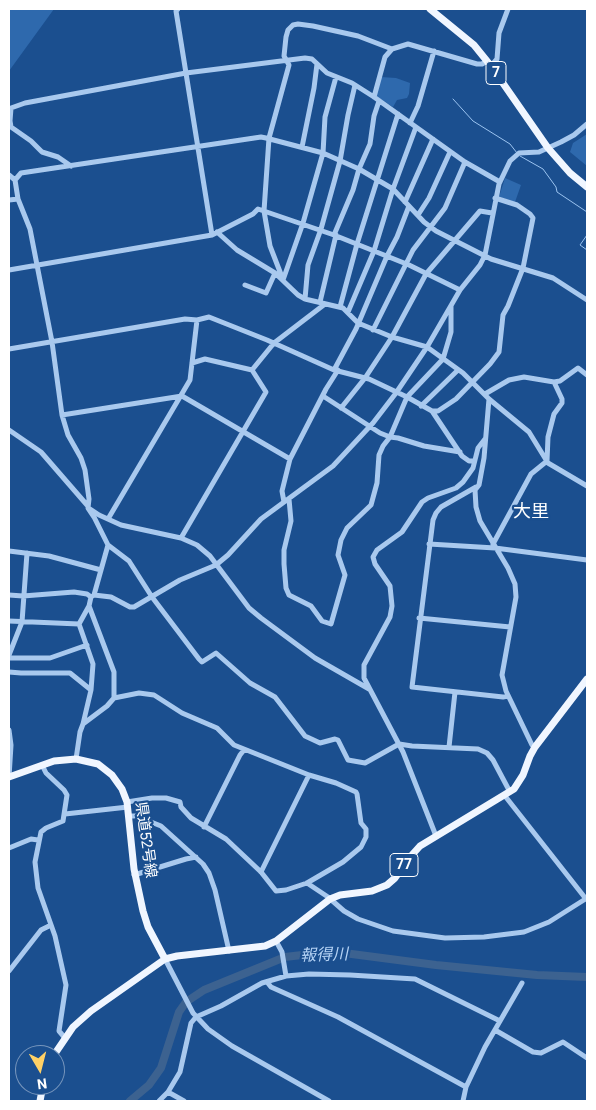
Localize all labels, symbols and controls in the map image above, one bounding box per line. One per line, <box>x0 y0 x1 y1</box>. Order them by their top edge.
road number: 7 <box>486 62 506 84</box>
district label: 大里 <box>513 501 549 523</box>
street label: 県道52号線 <box>131 801 159 879</box>
road number: 77 <box>390 854 418 876</box>
water label: 報得川 <box>300 946 348 966</box>
north arrow <box>15 1045 65 1095</box>
text: N <box>36 1075 48 1092</box>

